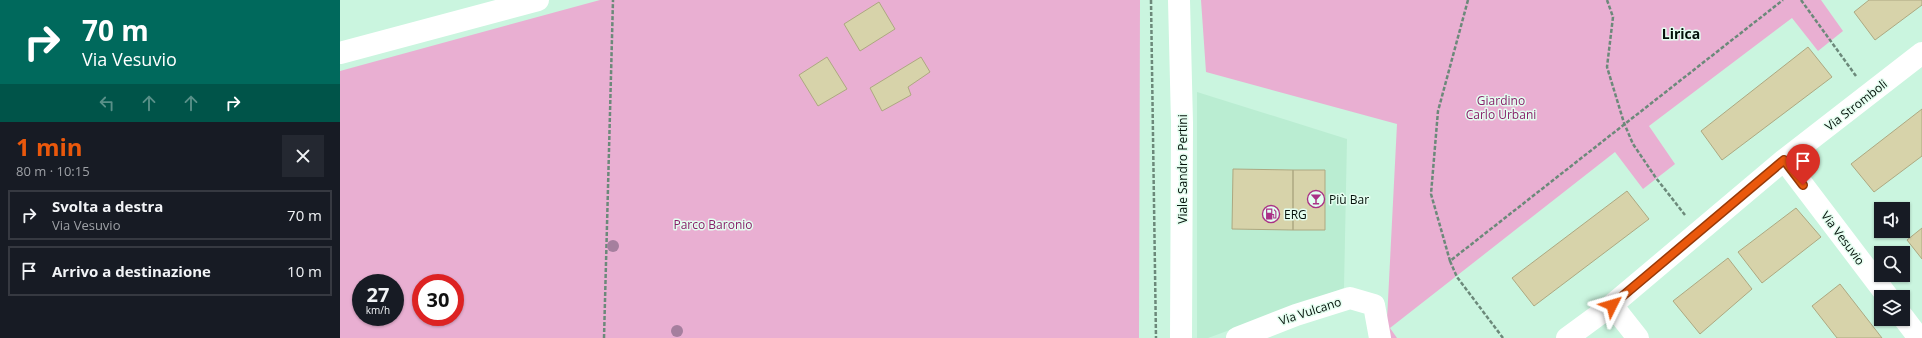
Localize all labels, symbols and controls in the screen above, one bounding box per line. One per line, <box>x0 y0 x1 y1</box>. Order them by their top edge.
text: 70 m <box>82 11 149 49</box>
icon: right <box>16 16 68 68</box>
district label: Lirica <box>1662 24 1700 43</box>
text: Via Vesuvio <box>82 47 177 71</box>
street label: Via Stromboli <box>1821 75 1891 135</box>
icon: left <box>96 92 118 114</box>
icon: ahead <box>138 92 160 114</box>
icon: ahead <box>180 92 202 114</box>
icon: right <box>222 92 244 114</box>
park label: Giardino Carlo Urbani <box>1466 92 1536 123</box>
street label: Viale Sandro Pertini <box>1174 114 1191 224</box>
text: 1 min <box>16 130 83 163</box>
button: close <box>282 135 324 177</box>
pin <box>1786 144 1820 185</box>
icon: arrive <box>1792 150 1814 172</box>
text: 80 m · 10:15 <box>16 162 90 180</box>
bar icon: Più Bar <box>1306 189 1326 209</box>
place label: Più Bar <box>1329 191 1369 208</box>
text: Svolta a destra <box>52 196 163 216</box>
map controls <box>1874 202 1910 326</box>
button: sound <box>1874 202 1910 238</box>
icon: right <box>18 204 40 226</box>
fuel station icon: ERG <box>1261 204 1281 224</box>
text: 70 m <box>287 205 322 225</box>
place label: ERG <box>1284 206 1307 223</box>
street label: Via Vesuvio <box>1817 208 1869 268</box>
text: Via Vesuvio <box>52 216 120 234</box>
park label: Parco Baronio <box>673 216 753 233</box>
button: search <box>1874 246 1910 282</box>
icon: arrive <box>18 260 40 282</box>
text: Arrivo a destinazione <box>52 261 211 281</box>
text: 10 m <box>287 261 322 281</box>
speed limit sign: 30 <box>412 274 464 326</box>
text: 27 <box>367 281 389 308</box>
position arrow <box>1591 284 1633 326</box>
button: layers <box>1874 290 1910 326</box>
street label: Via Vulcano <box>1277 293 1343 329</box>
text: km/h <box>366 303 390 317</box>

